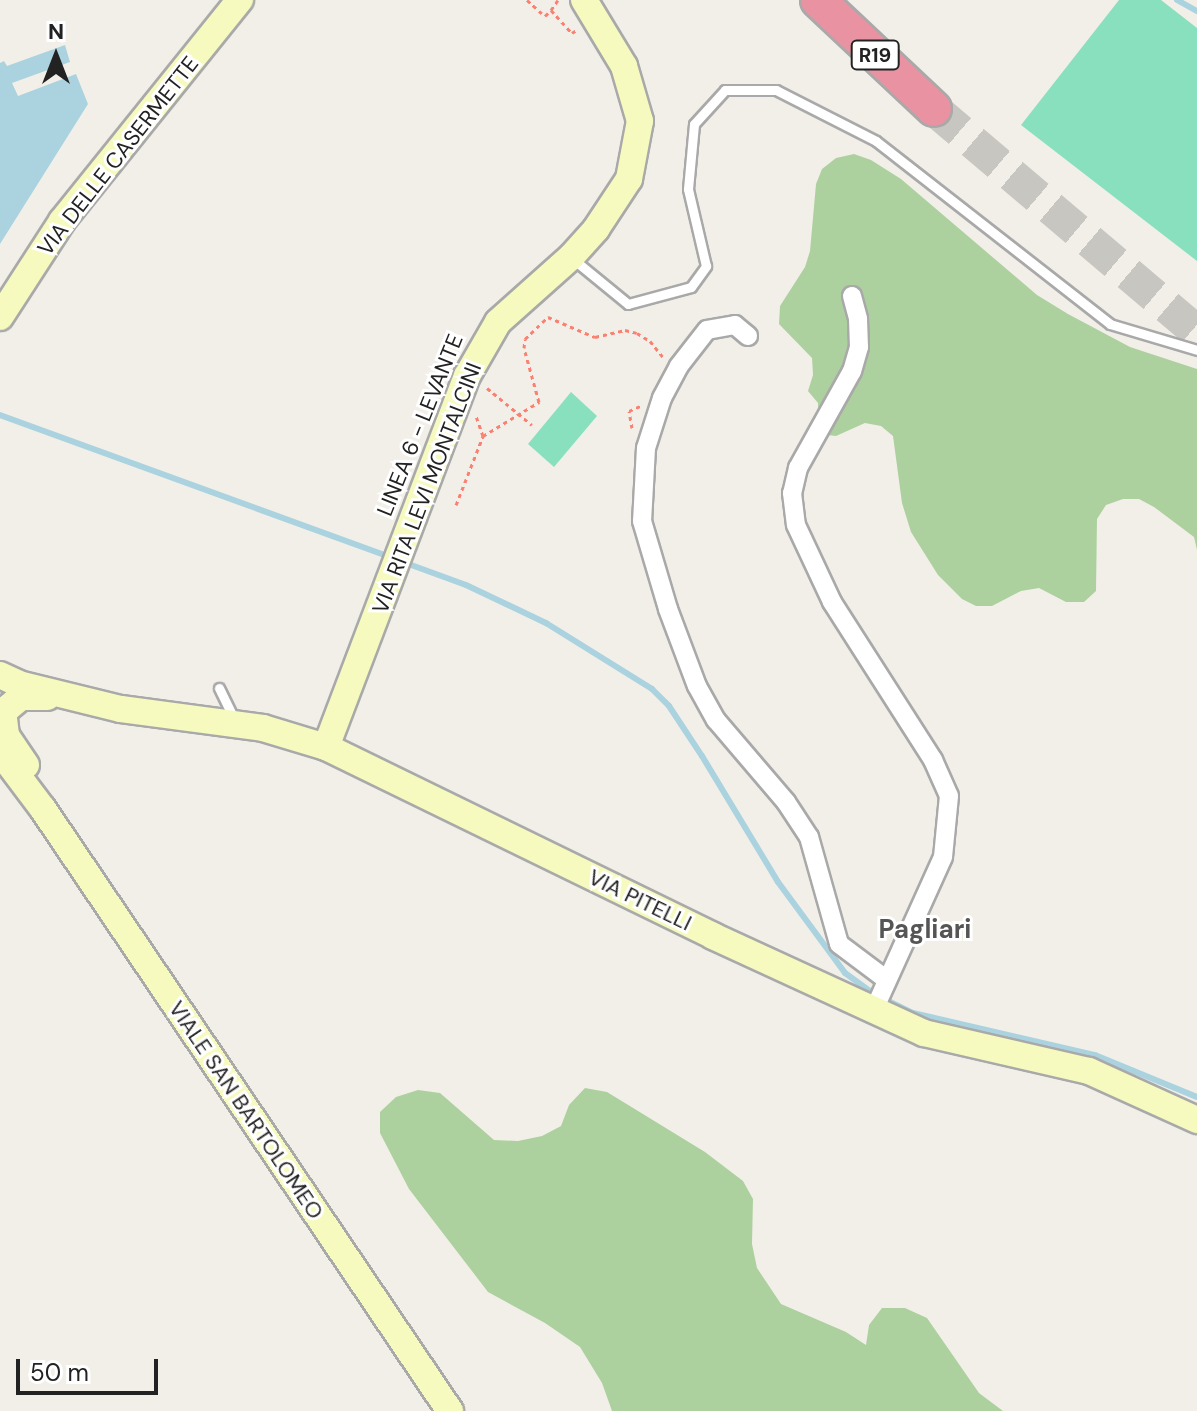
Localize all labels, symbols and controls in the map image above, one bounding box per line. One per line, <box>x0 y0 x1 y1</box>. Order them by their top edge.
north arrow <box>16 16 96 96</box>
text: N <box>48 17 64 46</box>
road number: R19 <box>849 39 901 71</box>
street label: VIA DELLE CASERMETTE <box>32 51 204 261</box>
street label: LINEA 6 - LEVANTE <box>372 330 468 520</box>
street label: VIA RITA LEVI MONTALCINI <box>367 359 487 617</box>
street label: VIA PITELLI <box>584 864 696 936</box>
district label: Pagliari <box>879 914 971 946</box>
street label: VIALE SAN BARTOLOMEO <box>163 996 329 1224</box>
scale bar <box>20 1343 162 1393</box>
text: 50 m <box>30 1357 89 1388</box>

